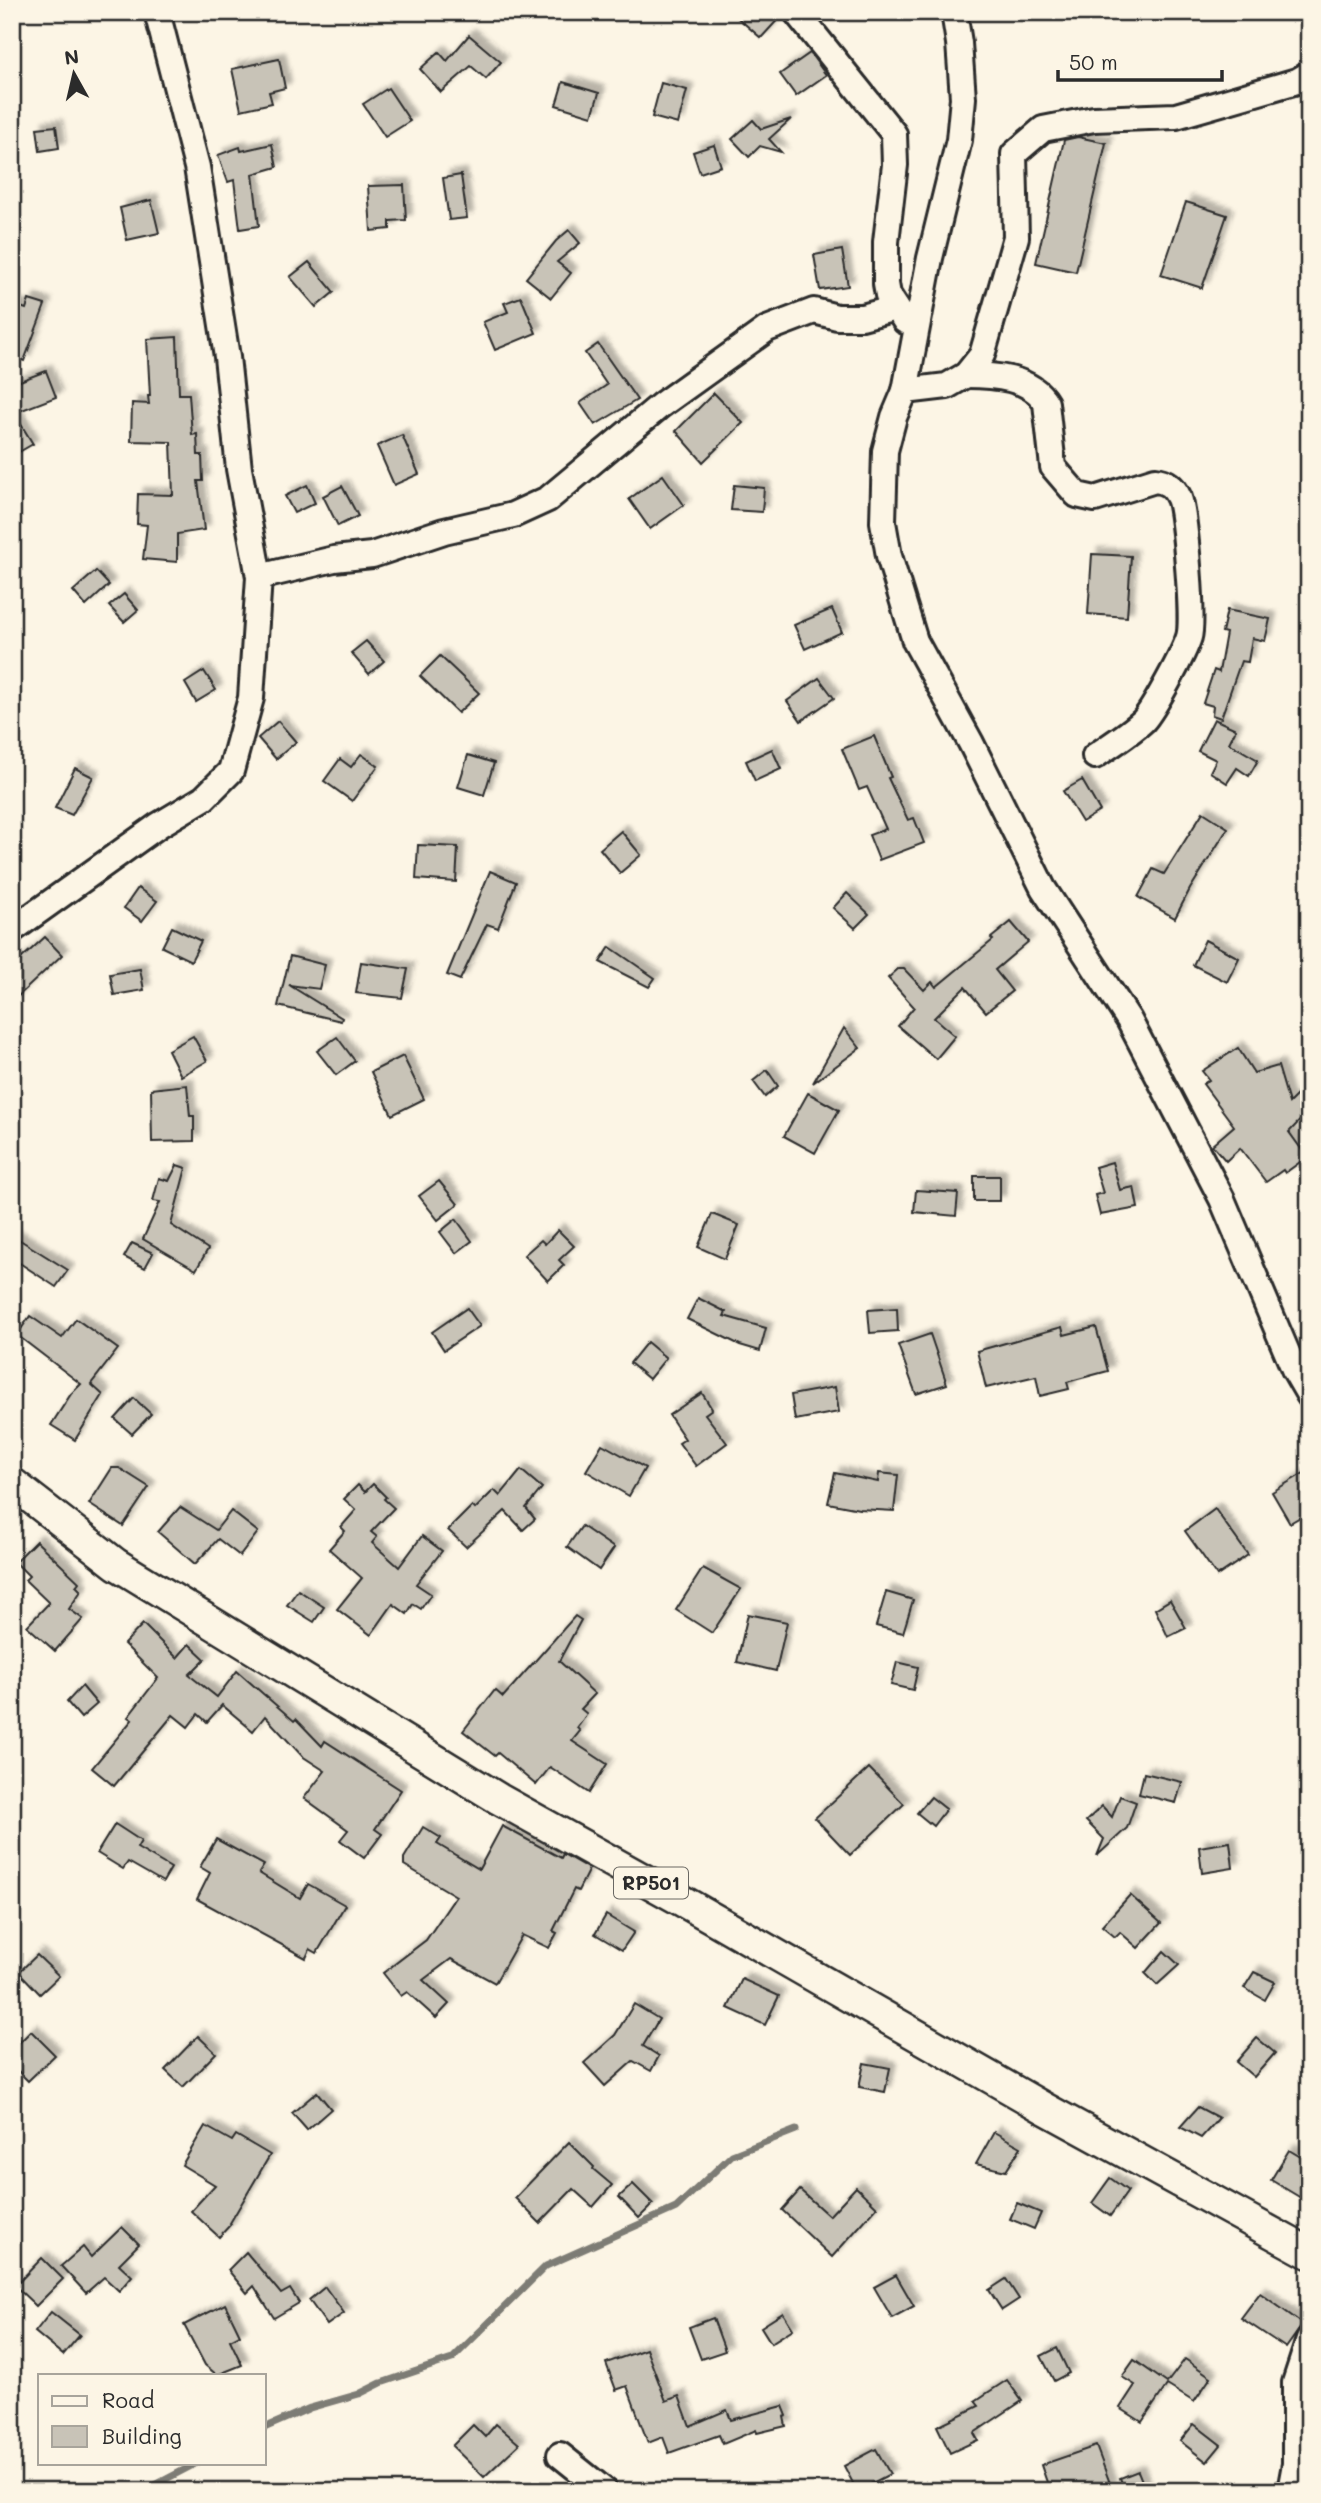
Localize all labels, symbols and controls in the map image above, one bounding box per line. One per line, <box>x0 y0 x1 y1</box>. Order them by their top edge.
north arrow <box>38 38 108 108</box>
scale bar <box>1058 38 1223 82</box>
text: N <box>63 43 80 70</box>
text: 50 m <box>1069 48 1118 75</box>
road number: RP501 <box>614 1868 688 1898</box>
legend <box>38 2374 266 2464</box>
text: Road <box>102 2386 154 2413</box>
text: Building <box>102 2422 182 2449</box>

